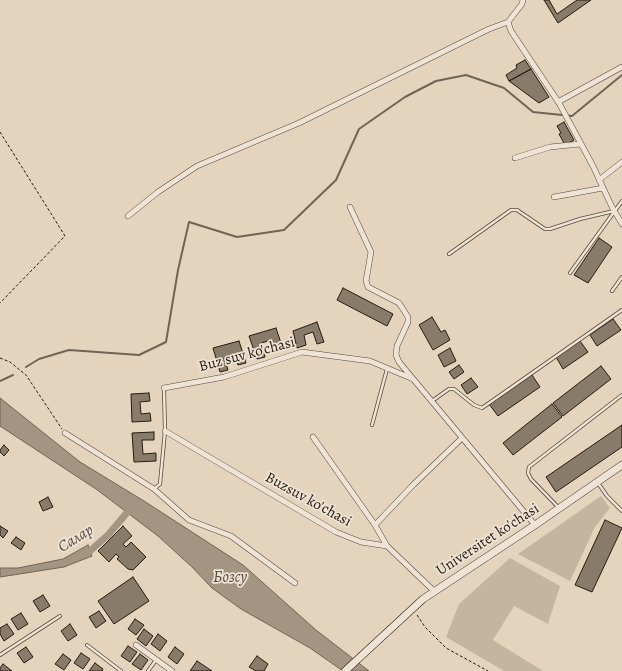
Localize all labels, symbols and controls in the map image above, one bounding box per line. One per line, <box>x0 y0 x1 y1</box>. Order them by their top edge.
street label: Buz suv ko'chasi <box>197 334 297 376</box>
street label: Buzsuv ko'chasi <box>262 469 354 531</box>
street label: Universitet ko'chasi <box>433 500 543 580</box>
water label: Салар <box>55 521 97 557</box>
water label: Бозсу <box>213 568 247 588</box>

